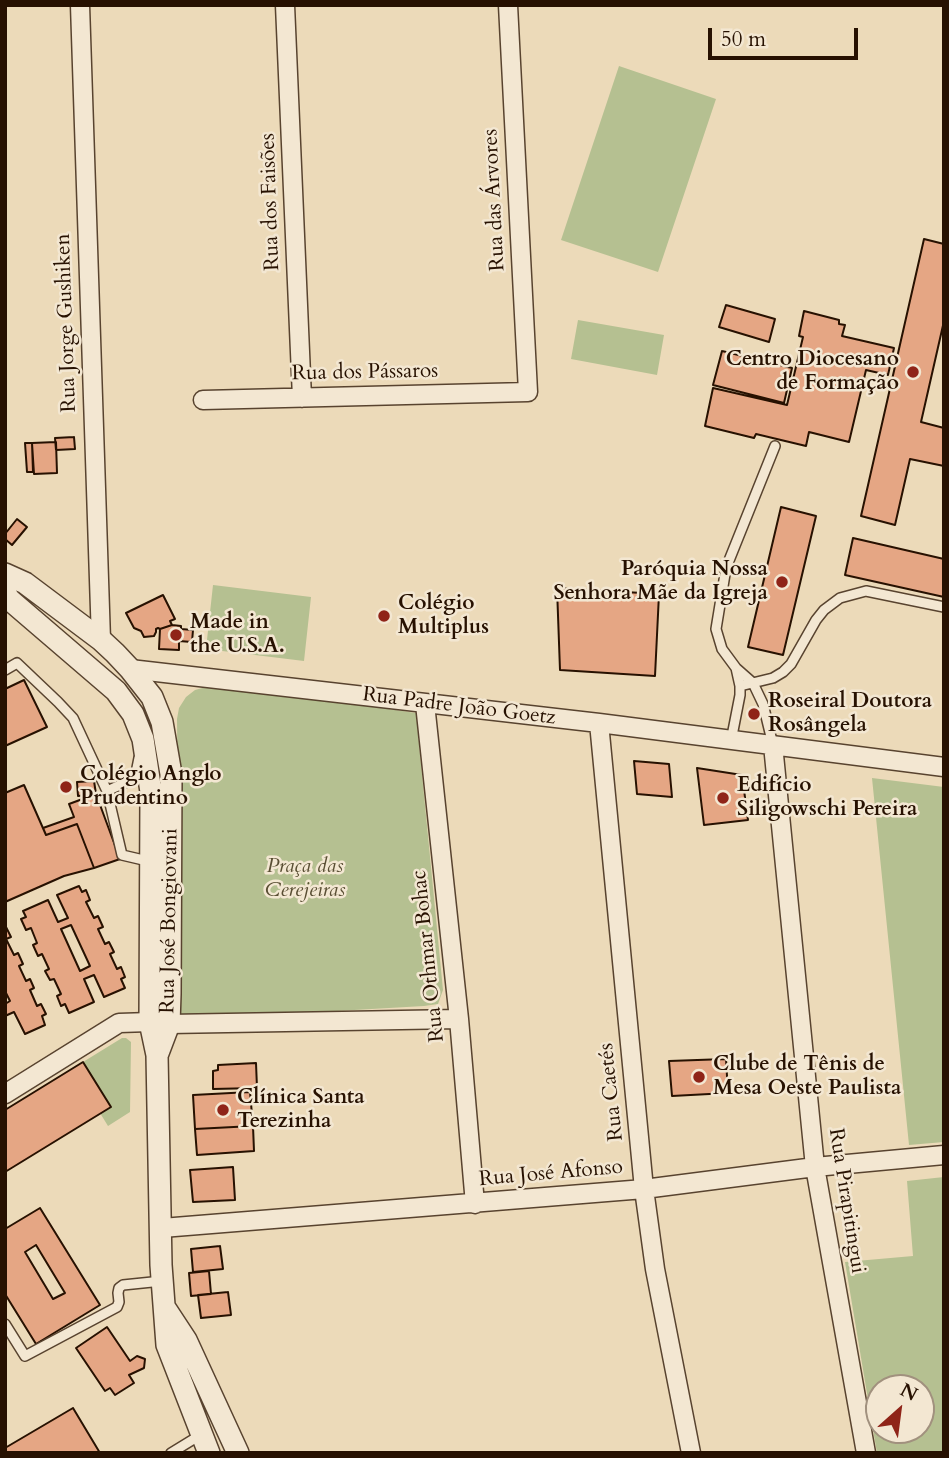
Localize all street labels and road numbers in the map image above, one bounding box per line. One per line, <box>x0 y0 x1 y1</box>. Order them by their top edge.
street label: Rua das Árvores <box>479 128 511 272</box>
street label: Rua dos Faisões <box>256 133 286 271</box>
street label: Rua Jorge Gushiken <box>51 233 83 413</box>
street label: Rua dos Pássaros <box>291 359 439 387</box>
street label: Rua Padre João Goetz <box>361 683 557 731</box>
street label: Rua José Bongiovani <box>156 828 184 1014</box>
street label: Rua Othmar Bohac <box>407 869 451 1043</box>
street label: Rua Caetés <box>594 1042 630 1142</box>
street label: Rua Pirapitingui <box>822 1127 870 1275</box>
street label: Rua José Afonso <box>478 1155 624 1193</box>

